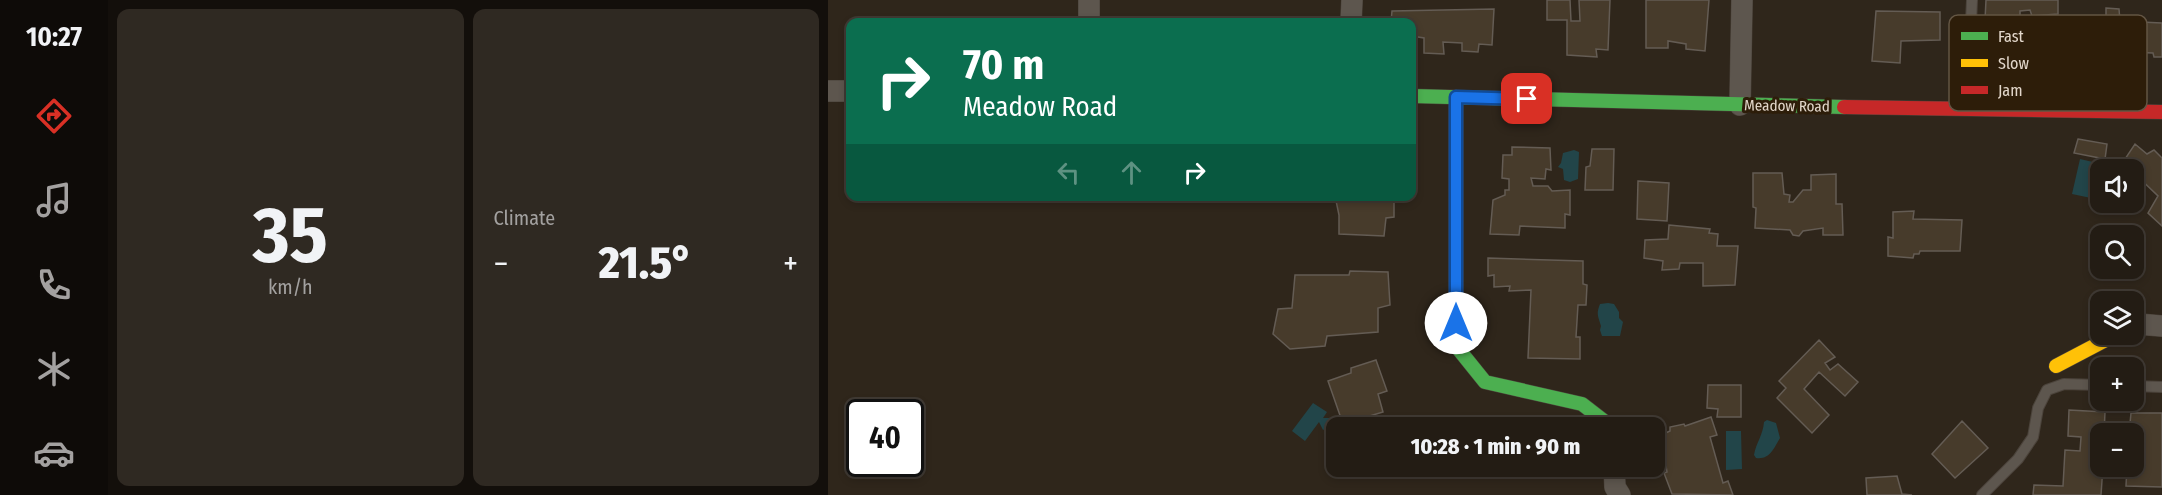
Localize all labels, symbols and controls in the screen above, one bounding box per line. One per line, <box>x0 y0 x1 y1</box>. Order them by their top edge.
legend <box>1949 15 2147 111</box>
text: 10:27 <box>26 21 82 53</box>
text: Fast <box>1998 27 2025 46</box>
text: 70 m <box>963 40 1044 90</box>
icon: right <box>864 42 942 120</box>
text: Slow <box>1998 54 2029 73</box>
pin <box>1501 73 1552 124</box>
text: Jam <box>1998 81 2023 100</box>
icon: arrive <box>1510 82 1543 115</box>
text: Meadow Road <box>963 91 1117 123</box>
icon: directions <box>33 95 75 137</box>
street label: Meadow Road <box>1744 96 1830 116</box>
icon: left <box>1052 156 1085 189</box>
icon: ahead <box>1115 156 1148 189</box>
icon: right <box>1178 156 1211 189</box>
map controls <box>2090 159 2144 477</box>
button: sound <box>2090 159 2144 213</box>
icon: music <box>33 179 75 221</box>
text: 35 <box>253 189 328 283</box>
text: Climate <box>494 206 555 230</box>
button: search <box>2090 225 2144 279</box>
text: 21.5° <box>599 236 693 290</box>
text: − <box>494 244 508 284</box>
text: + <box>783 244 798 284</box>
icon: phone <box>33 264 75 306</box>
text: km/h <box>268 275 313 299</box>
position arrow <box>1424 291 1488 355</box>
button: layers <box>2090 291 2144 345</box>
icon: climate <box>33 348 75 390</box>
button: + <box>2090 357 2144 411</box>
speed limit sign: 40 <box>846 399 924 477</box>
button: − <box>2090 423 2144 477</box>
icon: car <box>33 432 75 474</box>
text: 10:28 · 1 min · 90 m <box>1411 433 1580 460</box>

